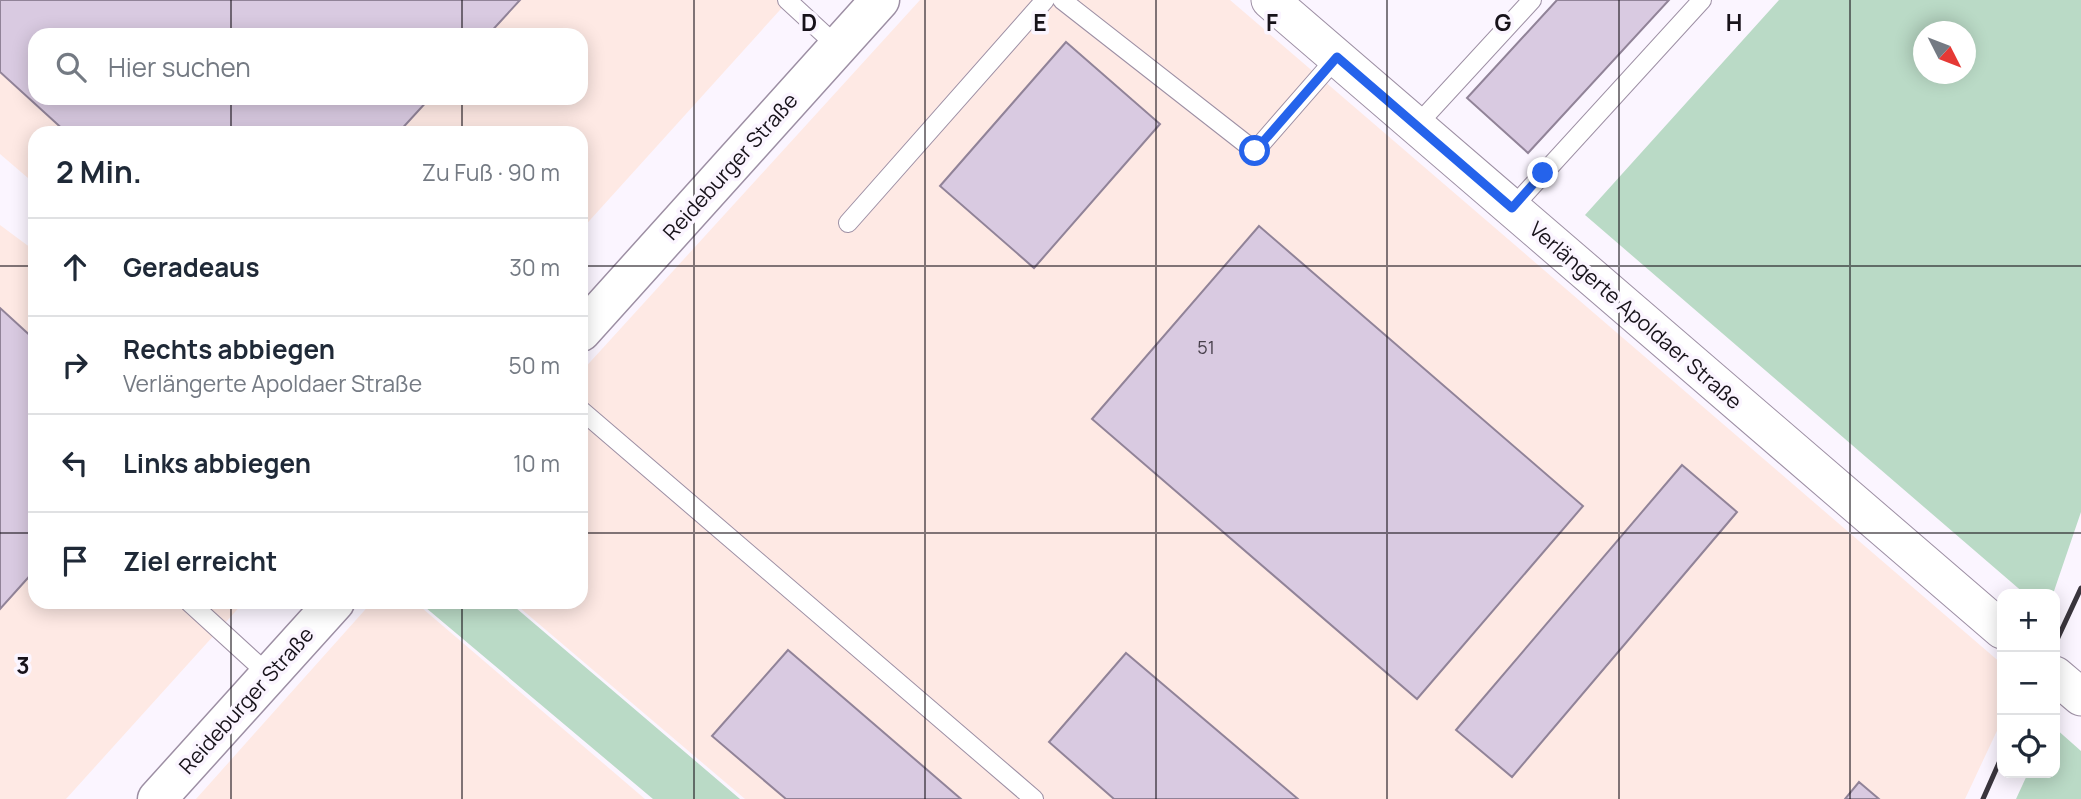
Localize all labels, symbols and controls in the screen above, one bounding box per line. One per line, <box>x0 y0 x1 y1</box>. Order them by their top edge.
text: D <box>801 6 817 38</box>
text: E <box>1033 6 1047 38</box>
text: F <box>1266 6 1278 38</box>
text: G <box>1495 6 1512 38</box>
text: H <box>1726 6 1742 38</box>
north arrow <box>1913 21 1976 84</box>
search box <box>28 28 588 105</box>
icon: search <box>52 48 90 86</box>
text: Hier suchen <box>108 49 251 85</box>
street label: Reideburger Straße <box>656 87 804 245</box>
route start <box>1239 135 1270 166</box>
text: 2 Min. <box>56 151 142 192</box>
text: Zu Fuß · 90 m <box>422 156 560 188</box>
route end <box>1527 157 1558 188</box>
street label: Verlängerte Apoldaer Straße <box>1524 215 1748 415</box>
icon: ahead <box>56 248 94 286</box>
text: Geradeaus <box>123 249 259 285</box>
text: 30 m <box>509 251 560 283</box>
text: Rechts abbiegen <box>123 331 335 367</box>
house number: 51 <box>1197 335 1215 359</box>
icon: right <box>56 346 94 384</box>
text: 50 m <box>509 349 560 381</box>
text: Verlängerte Apoldaer Straße <box>123 367 422 399</box>
icon: left <box>56 444 94 482</box>
text: Links abbiegen <box>123 445 311 481</box>
text: 10 m <box>513 447 560 479</box>
icon: arrive <box>56 542 94 580</box>
text: Ziel erreicht <box>123 543 277 579</box>
map controls <box>1997 589 2060 778</box>
button: + <box>1997 589 2060 652</box>
street label: Reideburger Straße <box>172 621 320 779</box>
text: 3 <box>16 649 30 681</box>
button: − <box>1997 652 2060 715</box>
button: locate <box>1997 715 2060 778</box>

